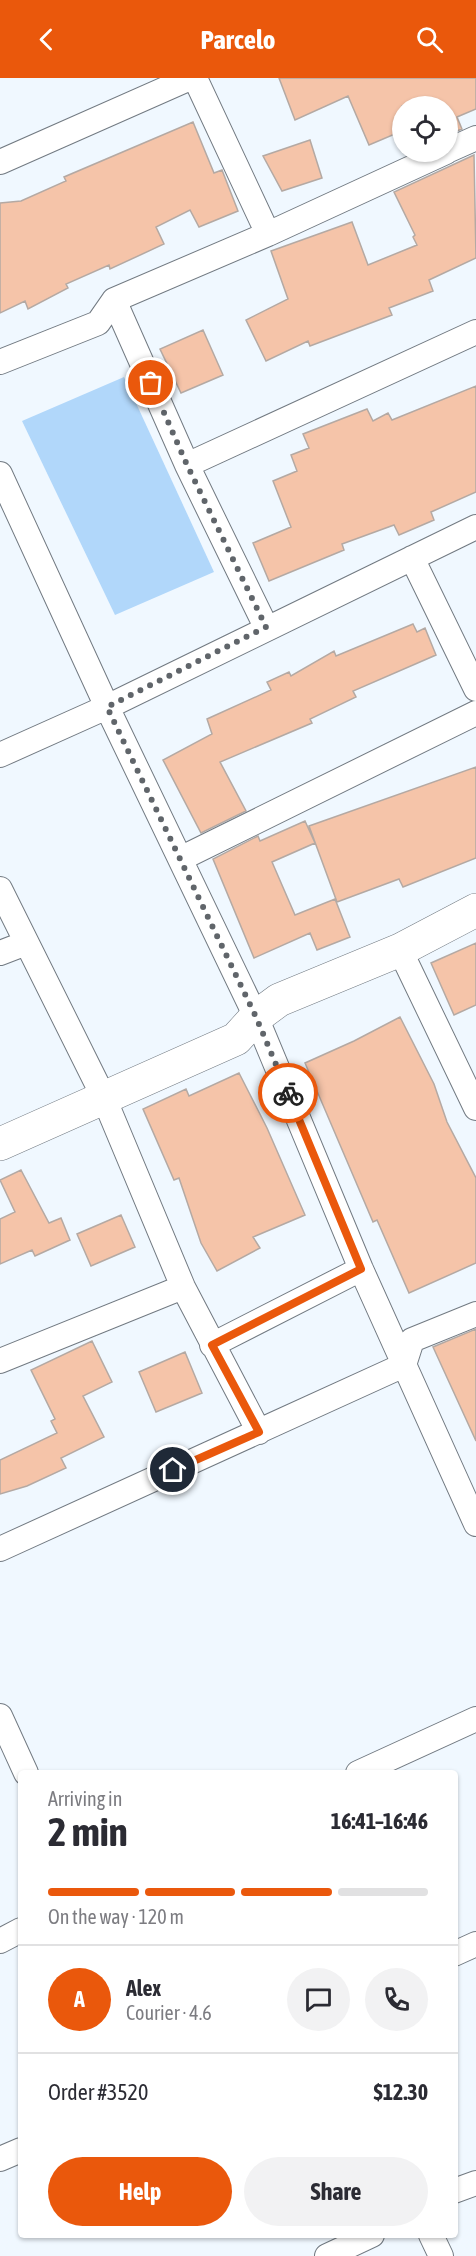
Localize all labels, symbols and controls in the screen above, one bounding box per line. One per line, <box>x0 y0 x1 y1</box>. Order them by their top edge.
icon: back <box>30 23 63 56</box>
icon: search <box>413 23 446 56</box>
text: Parcelo <box>200 24 276 55</box>
map controls <box>392 96 458 162</box>
button: locate <box>392 96 458 162</box>
pin <box>125 357 176 408</box>
icon: bag <box>134 366 167 399</box>
courier <box>258 1063 318 1123</box>
icon: bike <box>272 1077 305 1110</box>
pin <box>147 1444 198 1495</box>
icon: home <box>156 1453 189 1486</box>
text: Arriving in <box>48 1787 122 1810</box>
text: 16:41–16:46 <box>331 1808 428 1834</box>
text: 2 min <box>48 1810 128 1854</box>
text: On the way · 120 m <box>48 1905 184 1928</box>
button: chat <box>287 1968 350 2031</box>
button: phone <box>365 1968 428 2031</box>
text: Alex <box>126 1975 161 2001</box>
text: A <box>74 1986 85 2012</box>
text: Courier · 4.6 <box>126 2001 212 2024</box>
text: Order #3520 <box>48 2079 148 2105</box>
text: $12.30 <box>373 2079 428 2105</box>
button: Help <box>48 2157 232 2226</box>
button: Share <box>244 2157 428 2226</box>

